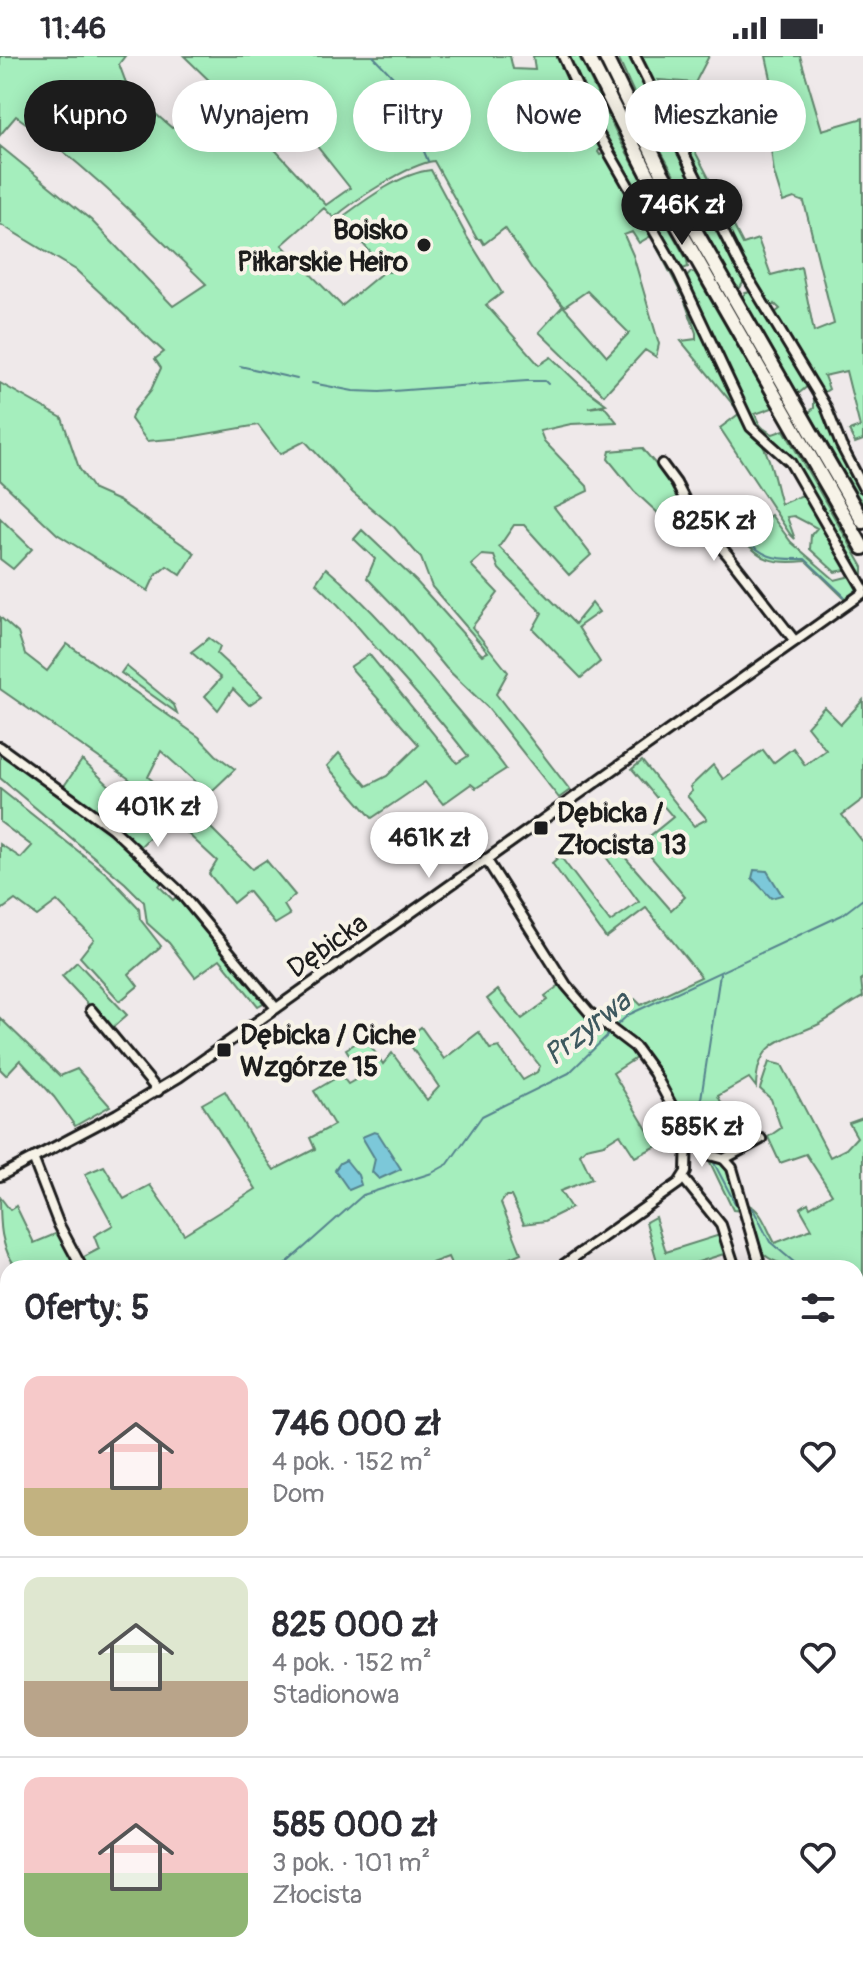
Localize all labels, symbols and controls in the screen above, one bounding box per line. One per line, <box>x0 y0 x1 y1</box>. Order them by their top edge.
text: 11:46 <box>40 10 106 47</box>
chip: Kupno <box>24 80 156 152</box>
chip: Wynajem <box>172 80 337 152</box>
chip: Filtry <box>353 80 471 152</box>
chip: Nowe <box>487 80 609 152</box>
chip: Mieszkanie <box>625 80 806 152</box>
pin: 746K zł <box>608 179 756 247</box>
text: 746K zł <box>639 189 725 221</box>
place label: Boisko Piłkarskie Heiro <box>237 213 408 280</box>
marker: Boisko Piłkarskie Heiro <box>415 236 433 254</box>
pin: 825K zł <box>640 495 788 563</box>
text: 825K zł <box>672 505 756 537</box>
pin: 401K zł <box>84 781 232 849</box>
text: 401K zł <box>116 791 200 823</box>
place label: Dębicka / Złocista 13 <box>557 796 687 863</box>
pin: 461K zł <box>355 812 503 880</box>
marker: Dębicka / Złocista 13 <box>532 819 550 837</box>
text: 461K zł <box>388 822 470 854</box>
street label: Dębicka <box>281 906 375 986</box>
water label: Przyrwa <box>537 982 640 1074</box>
place label: Dębicka / Ciche Wzgórze 15 <box>240 1018 417 1085</box>
marker: Dębicka / Ciche Wzgórze 15 <box>215 1041 233 1059</box>
pin: 585K zł <box>628 1101 776 1169</box>
text: 585K zł <box>661 1111 743 1143</box>
icon: filters <box>796 1286 840 1330</box>
text: Oferty: 5 <box>24 1287 149 1330</box>
text: 746 000 zł <box>272 1403 440 1446</box>
icon: home <box>88 1408 184 1504</box>
icon: heart <box>796 1434 840 1478</box>
text: 4 pok. · 152 m² <box>272 1446 432 1478</box>
text: Dom <box>272 1478 325 1510</box>
text: 825 000 zł <box>272 1604 437 1647</box>
icon: home <box>88 1609 184 1705</box>
icon: heart <box>796 1635 840 1679</box>
text: 4 pok. · 152 m² <box>272 1647 432 1679</box>
text: Stadionowa <box>272 1679 399 1711</box>
text: 585 000 zł <box>272 1804 437 1847</box>
icon: home <box>88 1809 184 1905</box>
icon: heart <box>796 1835 840 1879</box>
text: 3 pok. · 101 m² <box>272 1847 430 1879</box>
text: Złocista <box>272 1879 362 1911</box>

